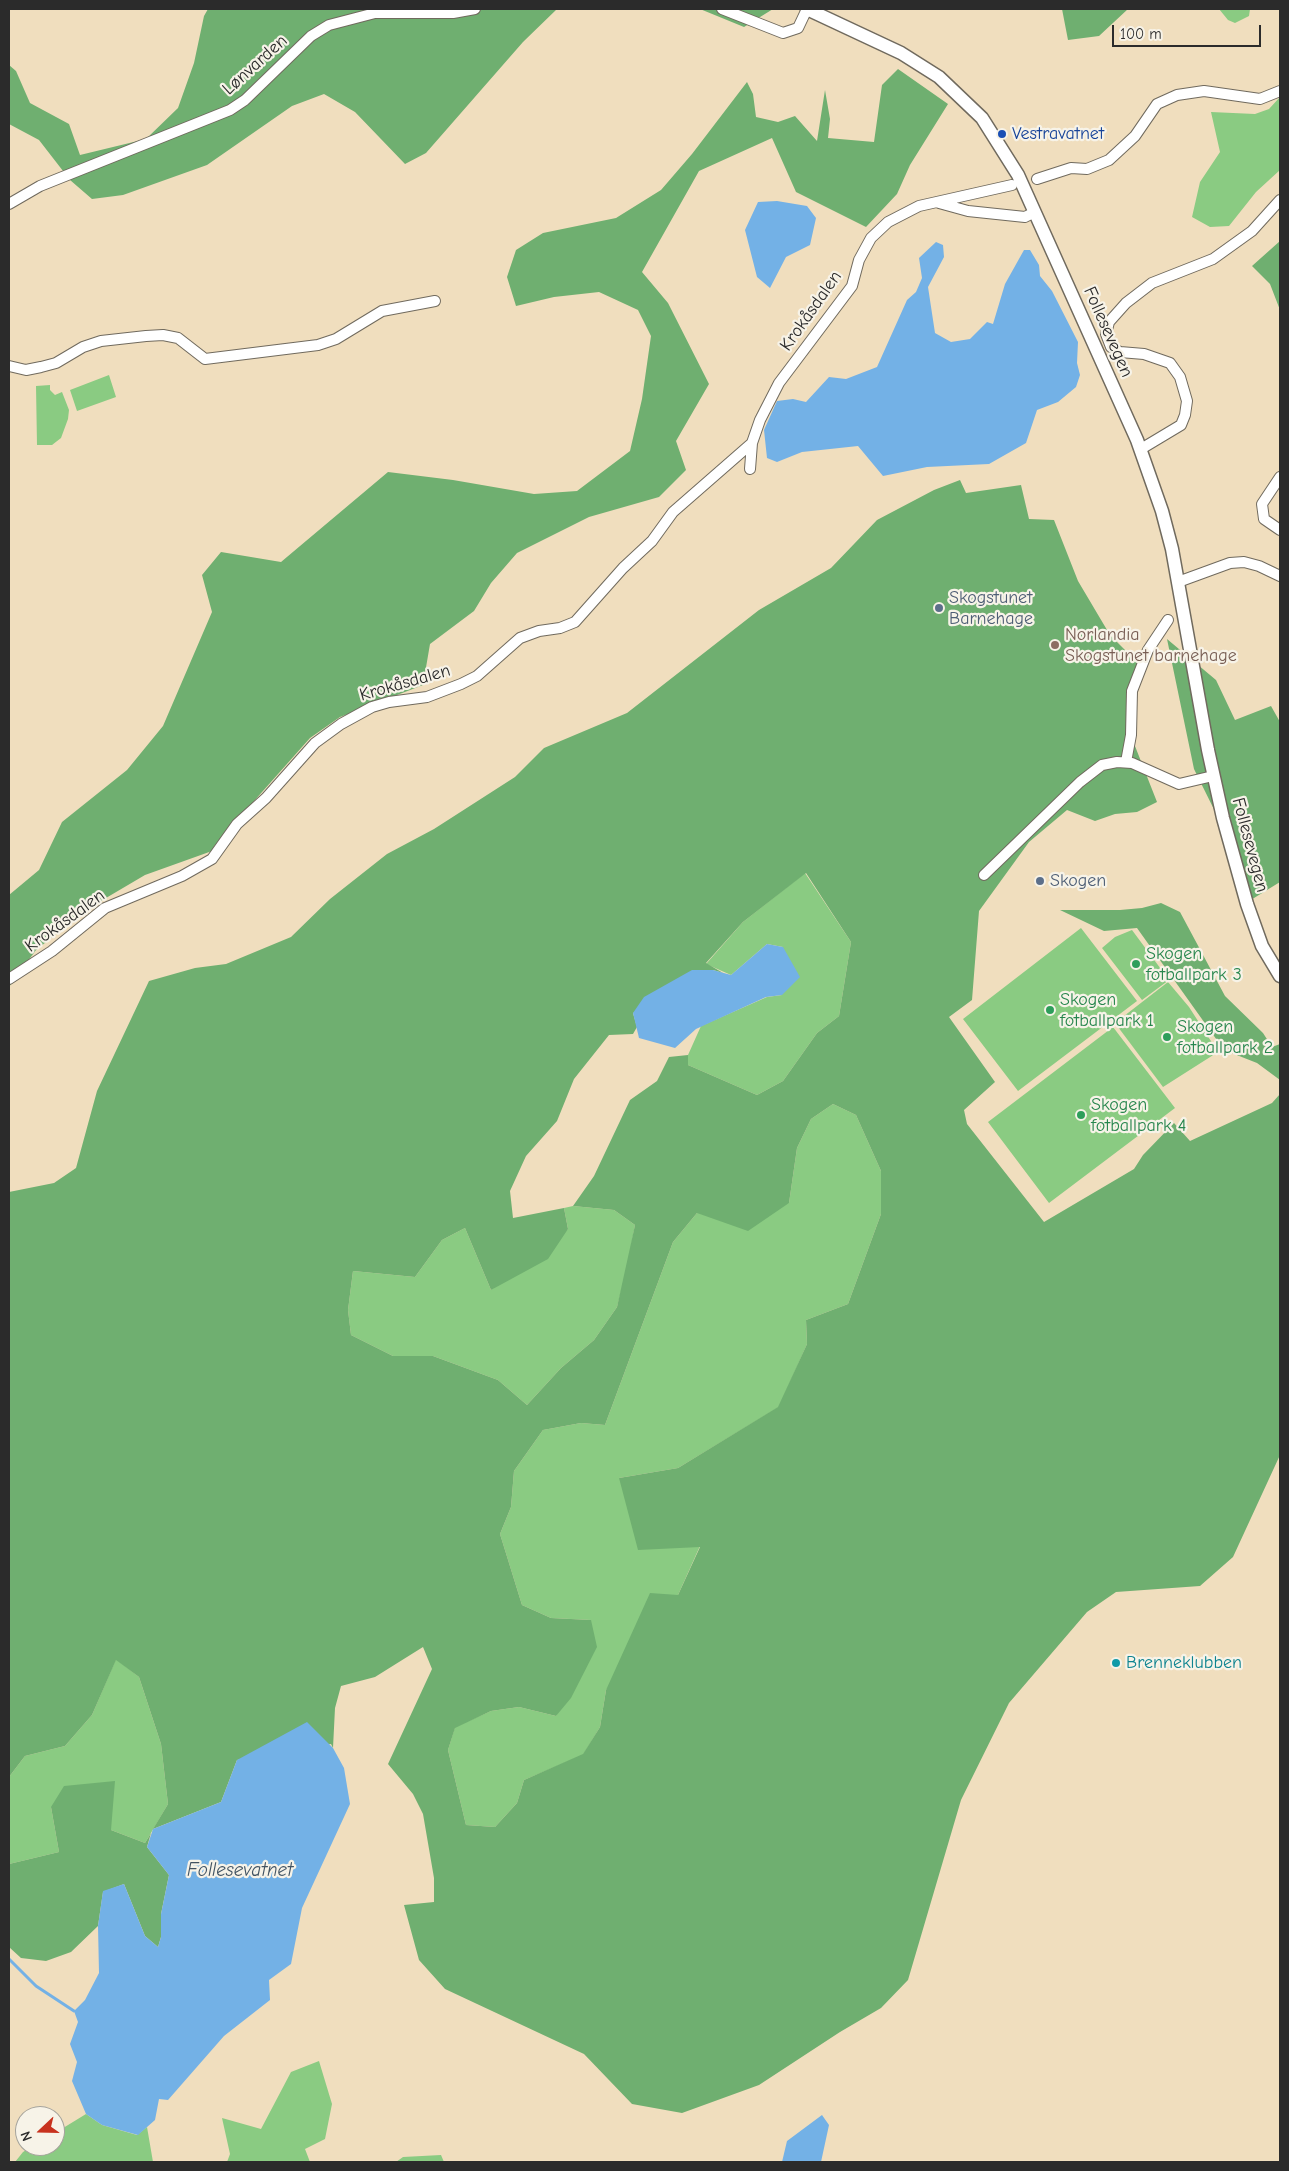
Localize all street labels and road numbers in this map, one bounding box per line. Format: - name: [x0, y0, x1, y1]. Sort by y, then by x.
- street label: Lønvarden: [218, 30, 292, 100]
- street label: Krokåsdalen: [775, 267, 847, 355]
- street label: Follesevegen: [1078, 283, 1138, 381]
- street label: Krokåsdalen: [357, 660, 453, 706]
- street label: Follesevegen: [1227, 795, 1273, 895]
- street label: Krokåsdalen: [21, 885, 109, 957]

